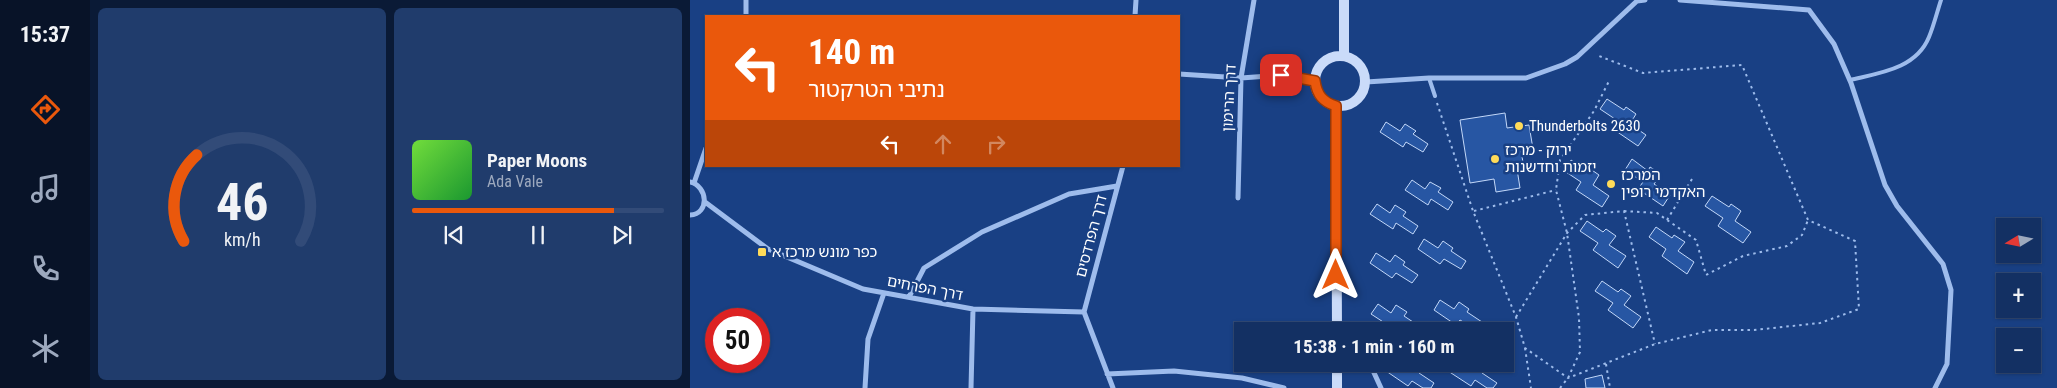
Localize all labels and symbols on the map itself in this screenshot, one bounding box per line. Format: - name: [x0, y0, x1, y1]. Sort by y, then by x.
- pin: [1260, 54, 1302, 96]
- street label: דרך הרימון: [1218, 64, 1240, 132]
- place label: Thunderbolts 2630: [1529, 117, 1640, 135]
- marker: Thunderbolts 2630: [1513, 120, 1525, 132]
- place label: ירוק - מרכז יזמות וחדשנות: [1505, 141, 1597, 176]
- marker: ירוק - מרכז יזמות וחדשנות: [1489, 153, 1501, 165]
- place label: המרכז האקדמי רופין: [1621, 166, 1705, 201]
- marker: המרכז האקדמי רופין: [1605, 178, 1617, 190]
- street label: דרך הפרדסים: [1071, 193, 1111, 279]
- north arrow: [1996, 218, 2041, 262]
- place label: כפר מונש מרכז א: [772, 243, 877, 261]
- marker: כפר מונש מרכז א: [756, 246, 768, 258]
- position arrow: [1309, 248, 1361, 300]
- street label: דרך הפרחים: [885, 272, 965, 304]
- speed limit sign: 50: [705, 308, 770, 373]

